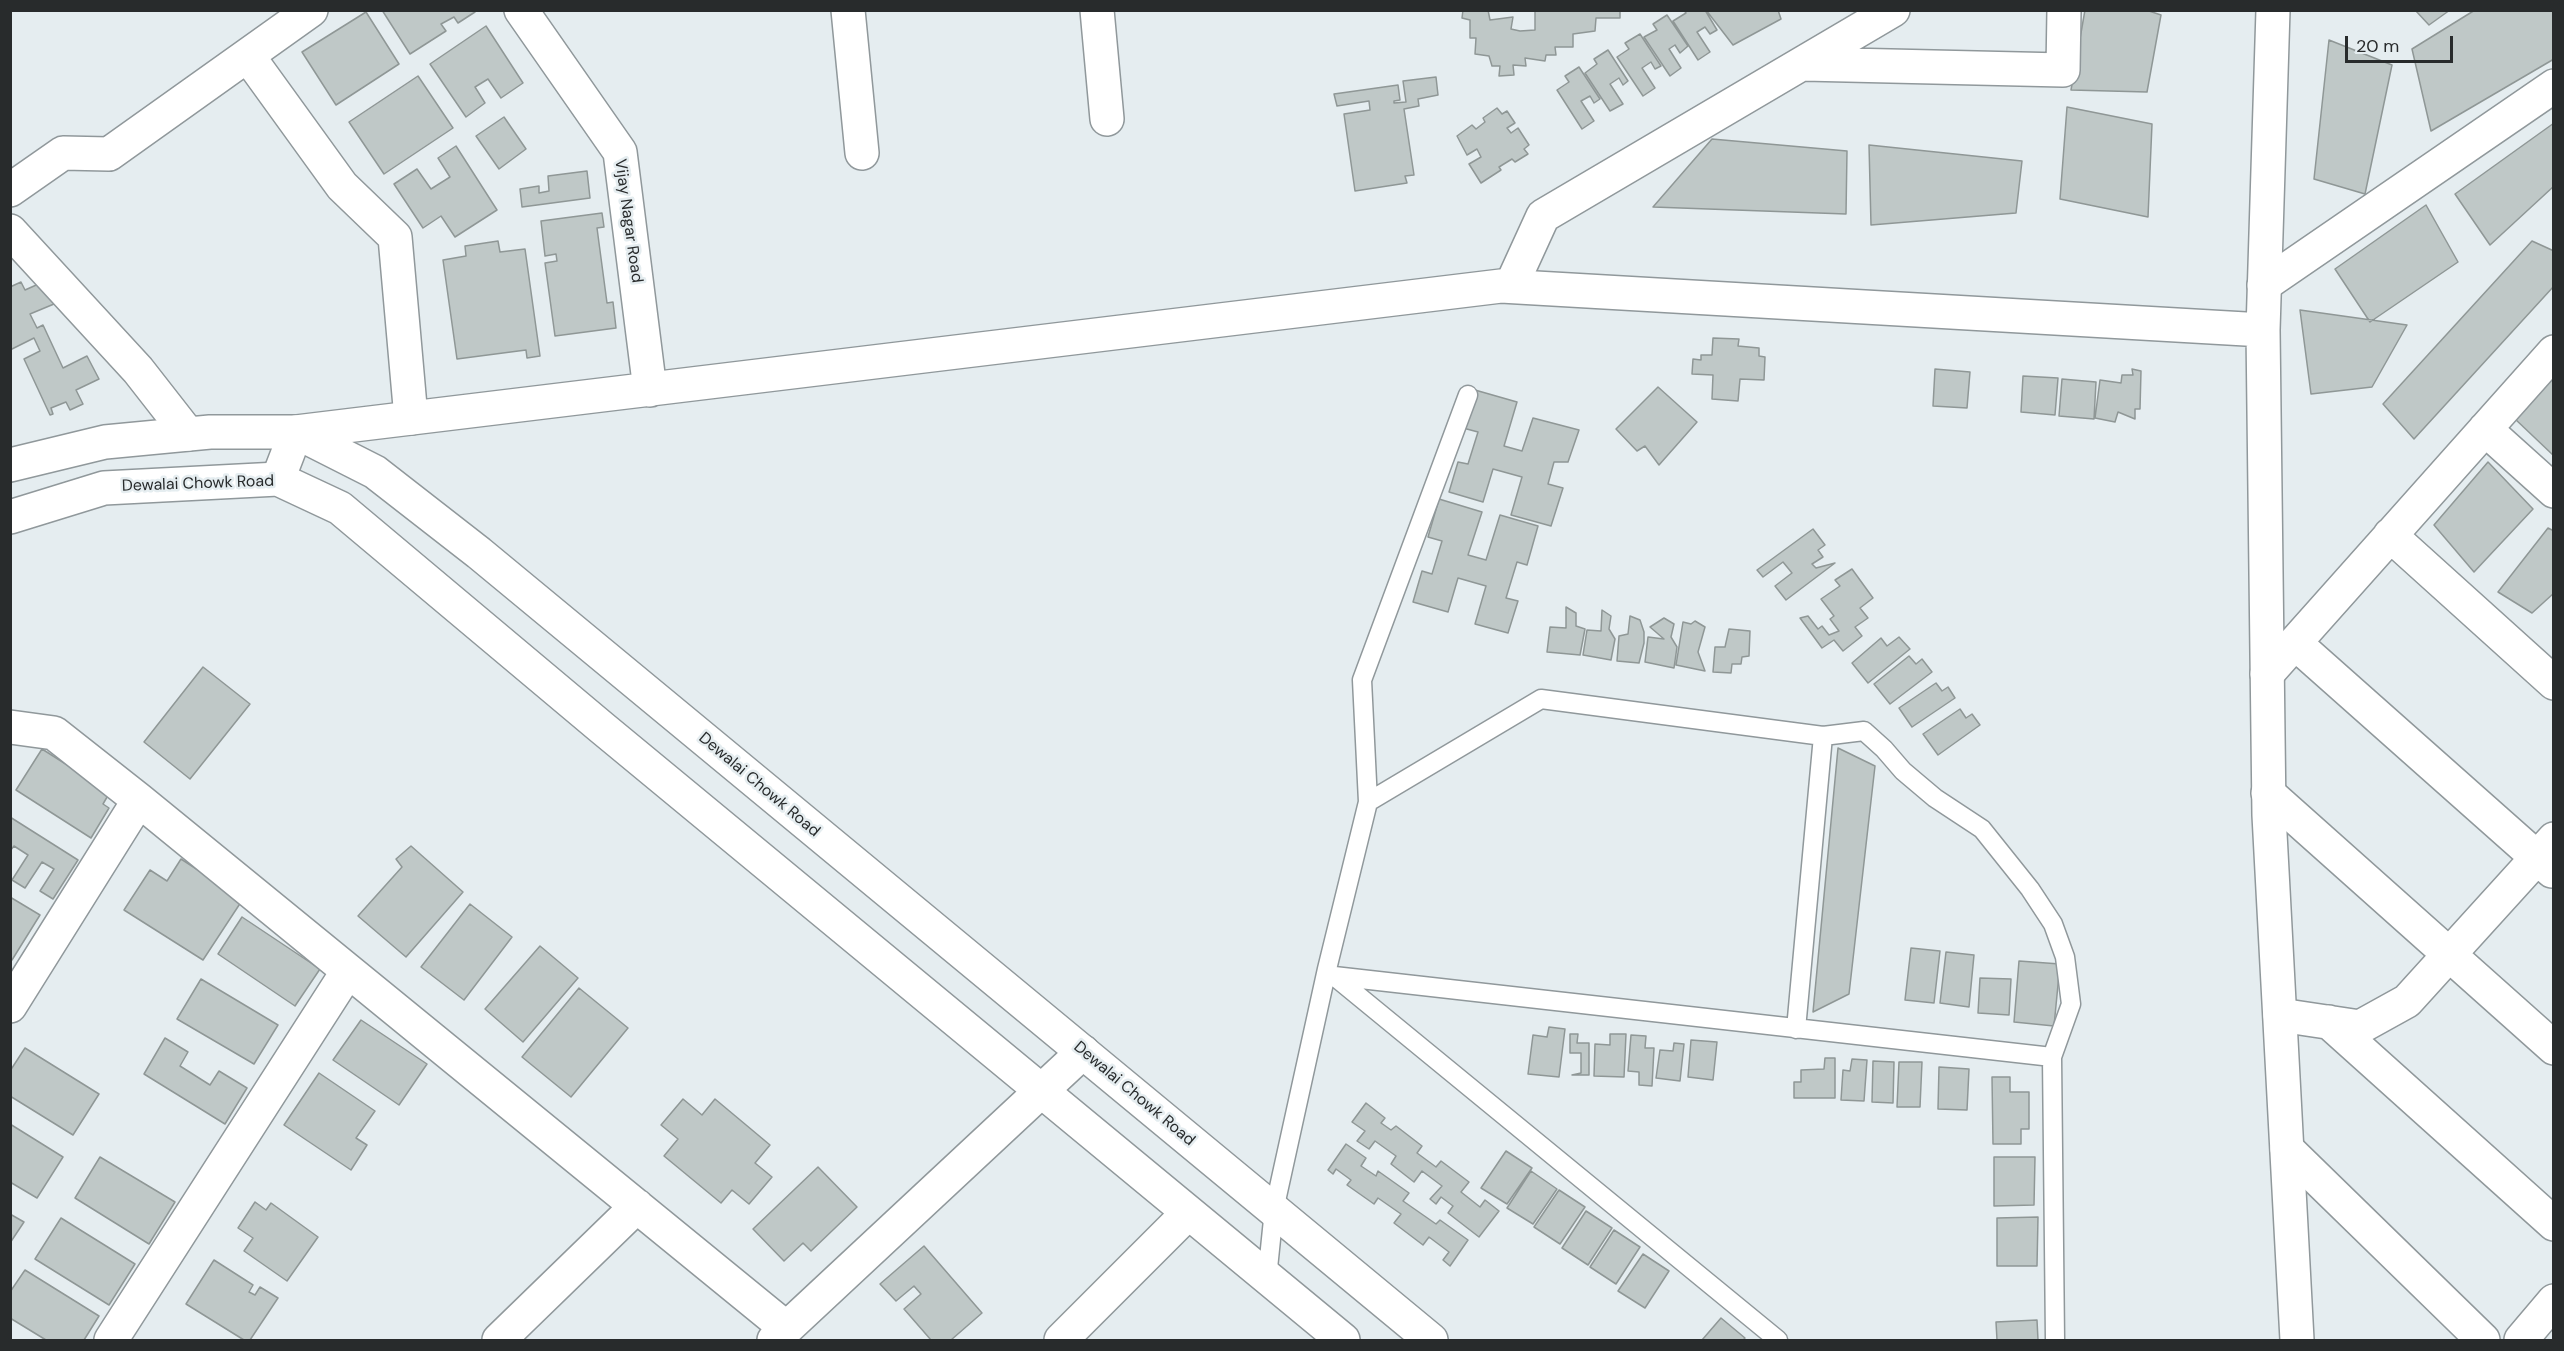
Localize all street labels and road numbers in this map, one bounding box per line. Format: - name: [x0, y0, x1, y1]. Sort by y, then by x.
- street label: Vijay Nagar Road: [610, 158, 646, 284]
- street label: Dewalai Chowk Road: [122, 472, 274, 496]
- street label: Dewalai Chowk Road: [694, 729, 824, 841]
- street label: Dewalai Chowk Road: [1069, 1038, 1199, 1150]

